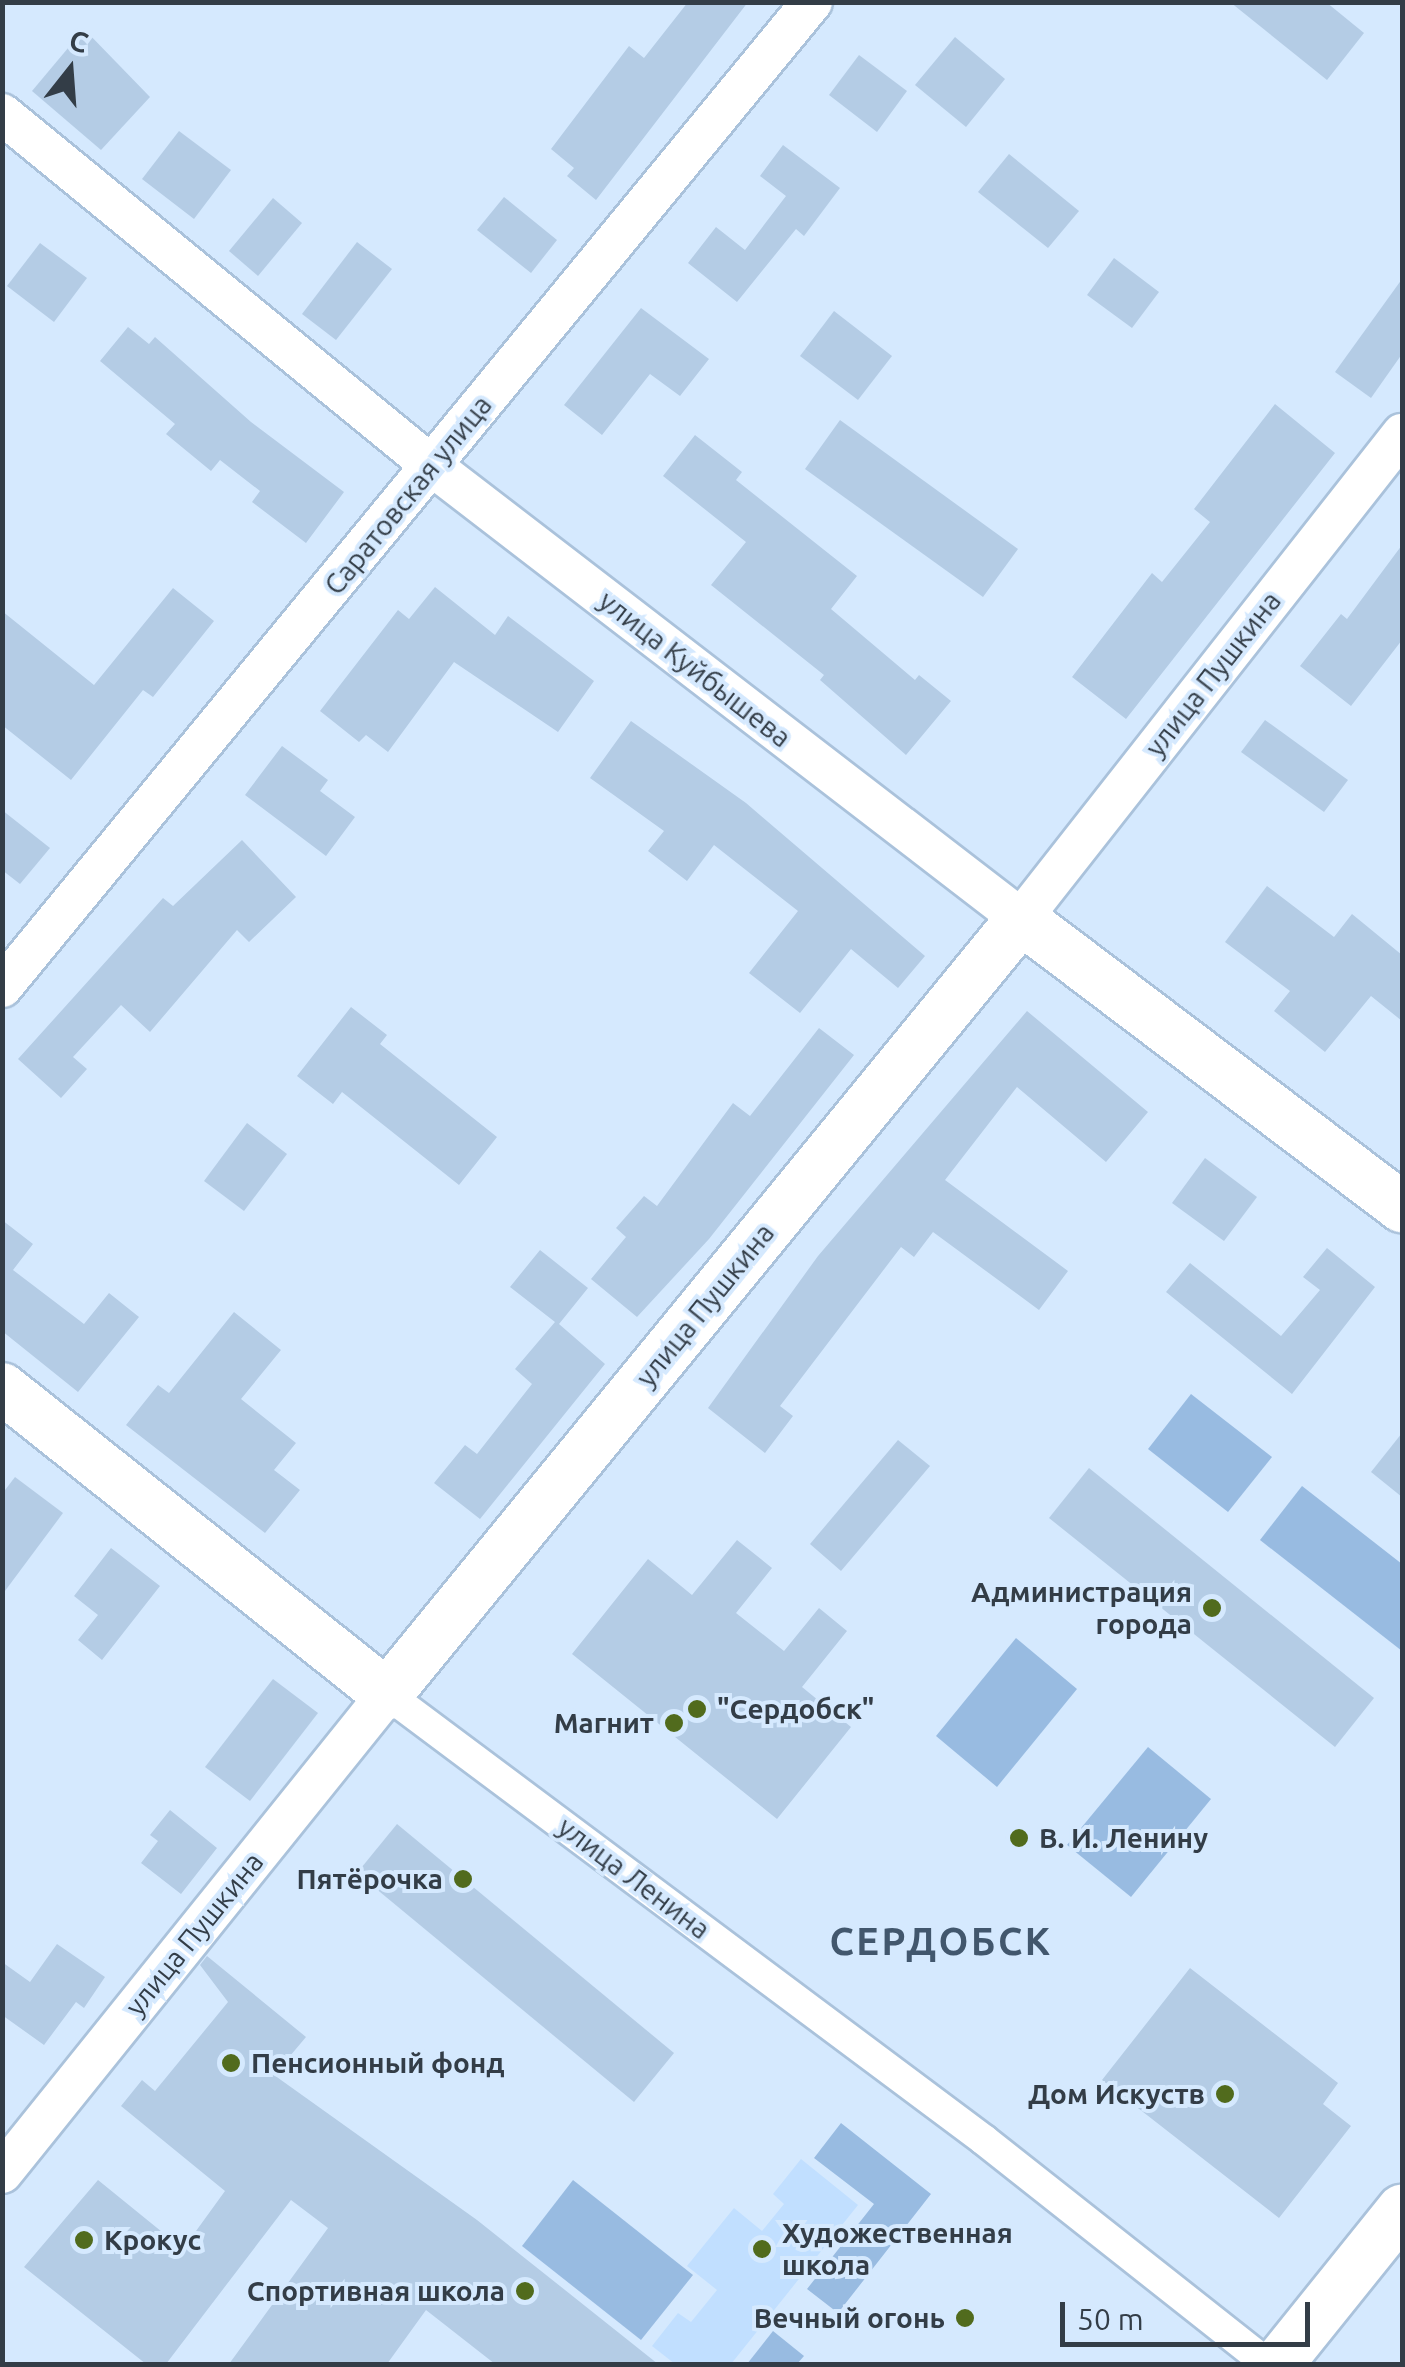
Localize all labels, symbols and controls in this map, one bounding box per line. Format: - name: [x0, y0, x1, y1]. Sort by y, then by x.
- north arrow: [20, 20, 120, 120]
- text: С: [66, 23, 92, 58]
- street label: Саратовская улица: [317, 389, 499, 601]
- street label: улица Куйбышева: [592, 584, 798, 754]
- street label: улица Пушкина: [1138, 585, 1288, 763]
- street label: улица Пушкина: [629, 1217, 781, 1393]
- place label: Администрация города: [971, 1575, 1192, 1641]
- marker: Администрация города: [1201, 1597, 1223, 1619]
- place label: "Сердобск": [717, 1692, 874, 1726]
- marker: "Сердобск": [686, 1698, 708, 1720]
- place label: Магнит: [554, 1706, 654, 1740]
- marker: Магнит: [663, 1712, 685, 1734]
- street label: улица Ленина: [551, 1810, 717, 1946]
- place label: В. И. Ленину: [1039, 1821, 1208, 1855]
- marker: В. И. Ленину: [1008, 1827, 1030, 1849]
- street label: улица Пушкина: [118, 1846, 270, 2022]
- place label: Пятёрочка: [296, 1862, 443, 1896]
- marker: Пятёрочка: [452, 1868, 474, 1890]
- district label: СЕРДОБСК: [830, 1919, 1052, 1965]
- place label: Пенсионный фонд: [251, 2046, 505, 2080]
- marker: Пенсионный фонд: [220, 2052, 242, 2074]
- place label: Дом Искуств: [1028, 2077, 1205, 2111]
- marker: Дом Искуств: [1214, 2083, 1236, 2105]
- place label: Художественная школа: [782, 2216, 1013, 2282]
- place label: Крокус: [104, 2223, 201, 2257]
- marker: Крокус: [73, 2229, 95, 2251]
- marker: Художественная школа: [751, 2238, 773, 2260]
- place label: Спортивная школа: [247, 2274, 505, 2308]
- marker: Спортивная школа: [514, 2280, 536, 2302]
- scale bar: [1065, 2282, 1315, 2344]
- place label: Вечный огонь: [754, 2301, 945, 2335]
- text: 50 m: [1077, 2302, 1144, 2336]
- marker: Вечный огонь: [954, 2307, 976, 2329]

